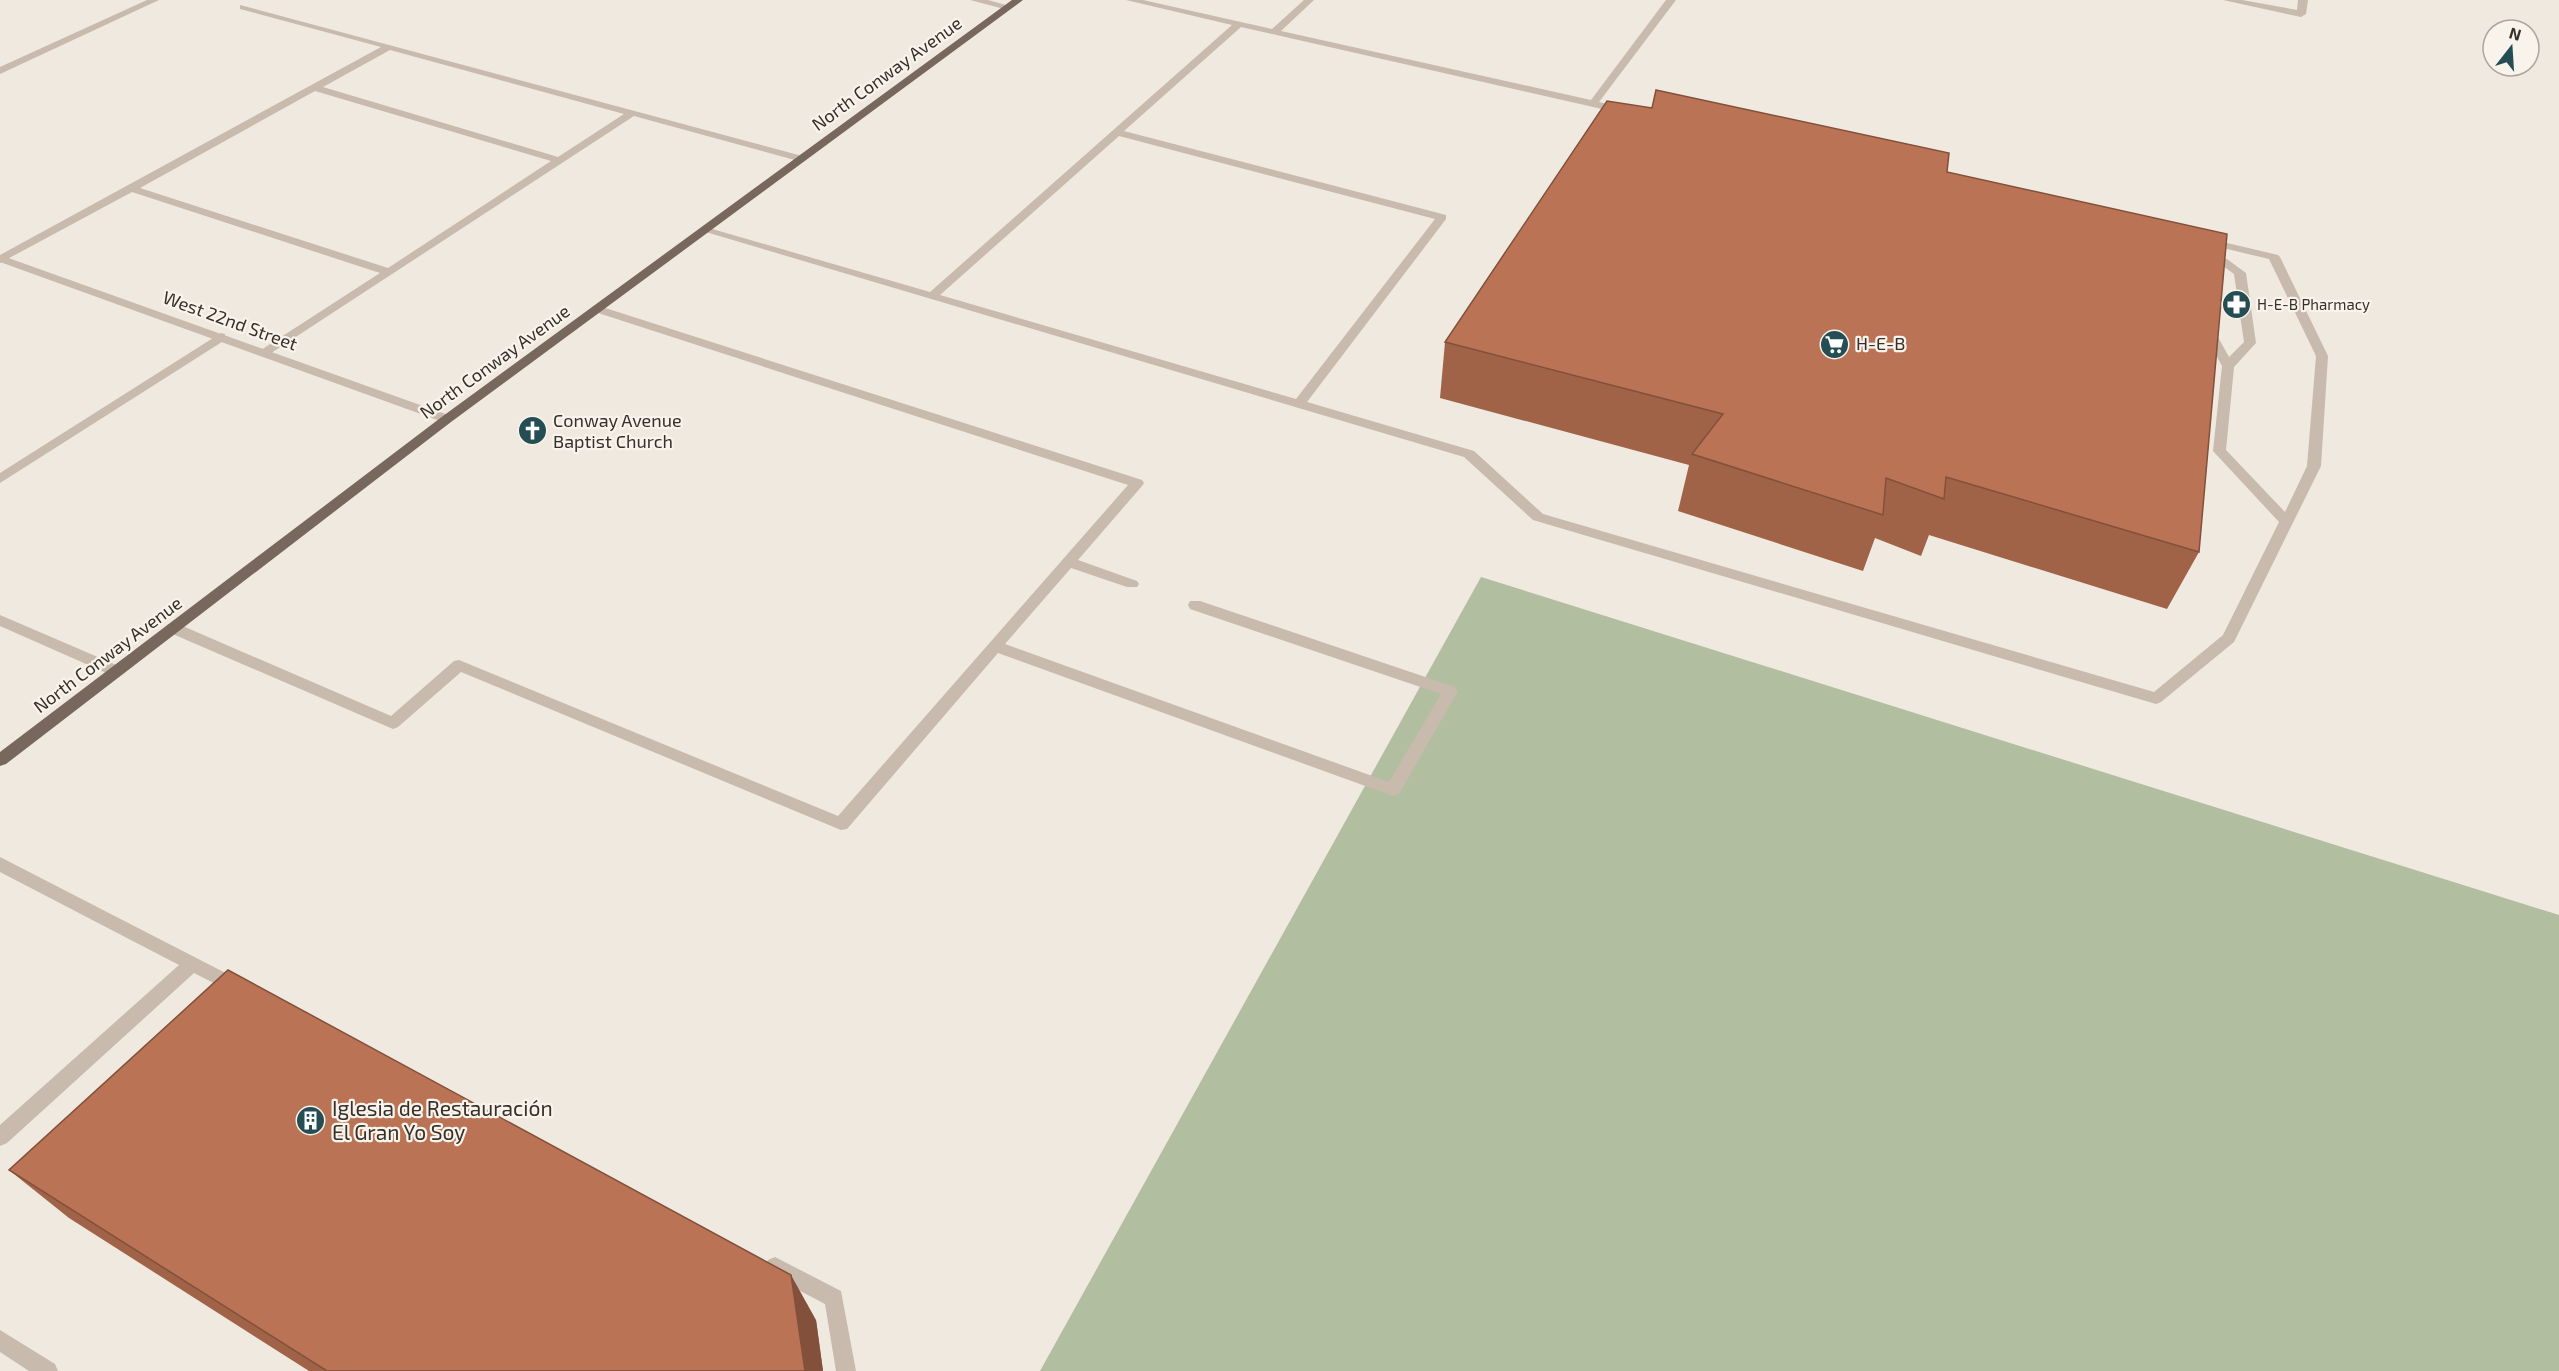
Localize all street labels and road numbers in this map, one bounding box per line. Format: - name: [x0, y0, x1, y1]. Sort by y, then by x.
- street label: North Conway Avenue: [807, 11, 966, 135]
- street label: West 22nd Street: [160, 286, 301, 355]
- street label: North Conway Avenue: [415, 299, 574, 423]
- street label: North Conway Avenue: [29, 591, 186, 717]

